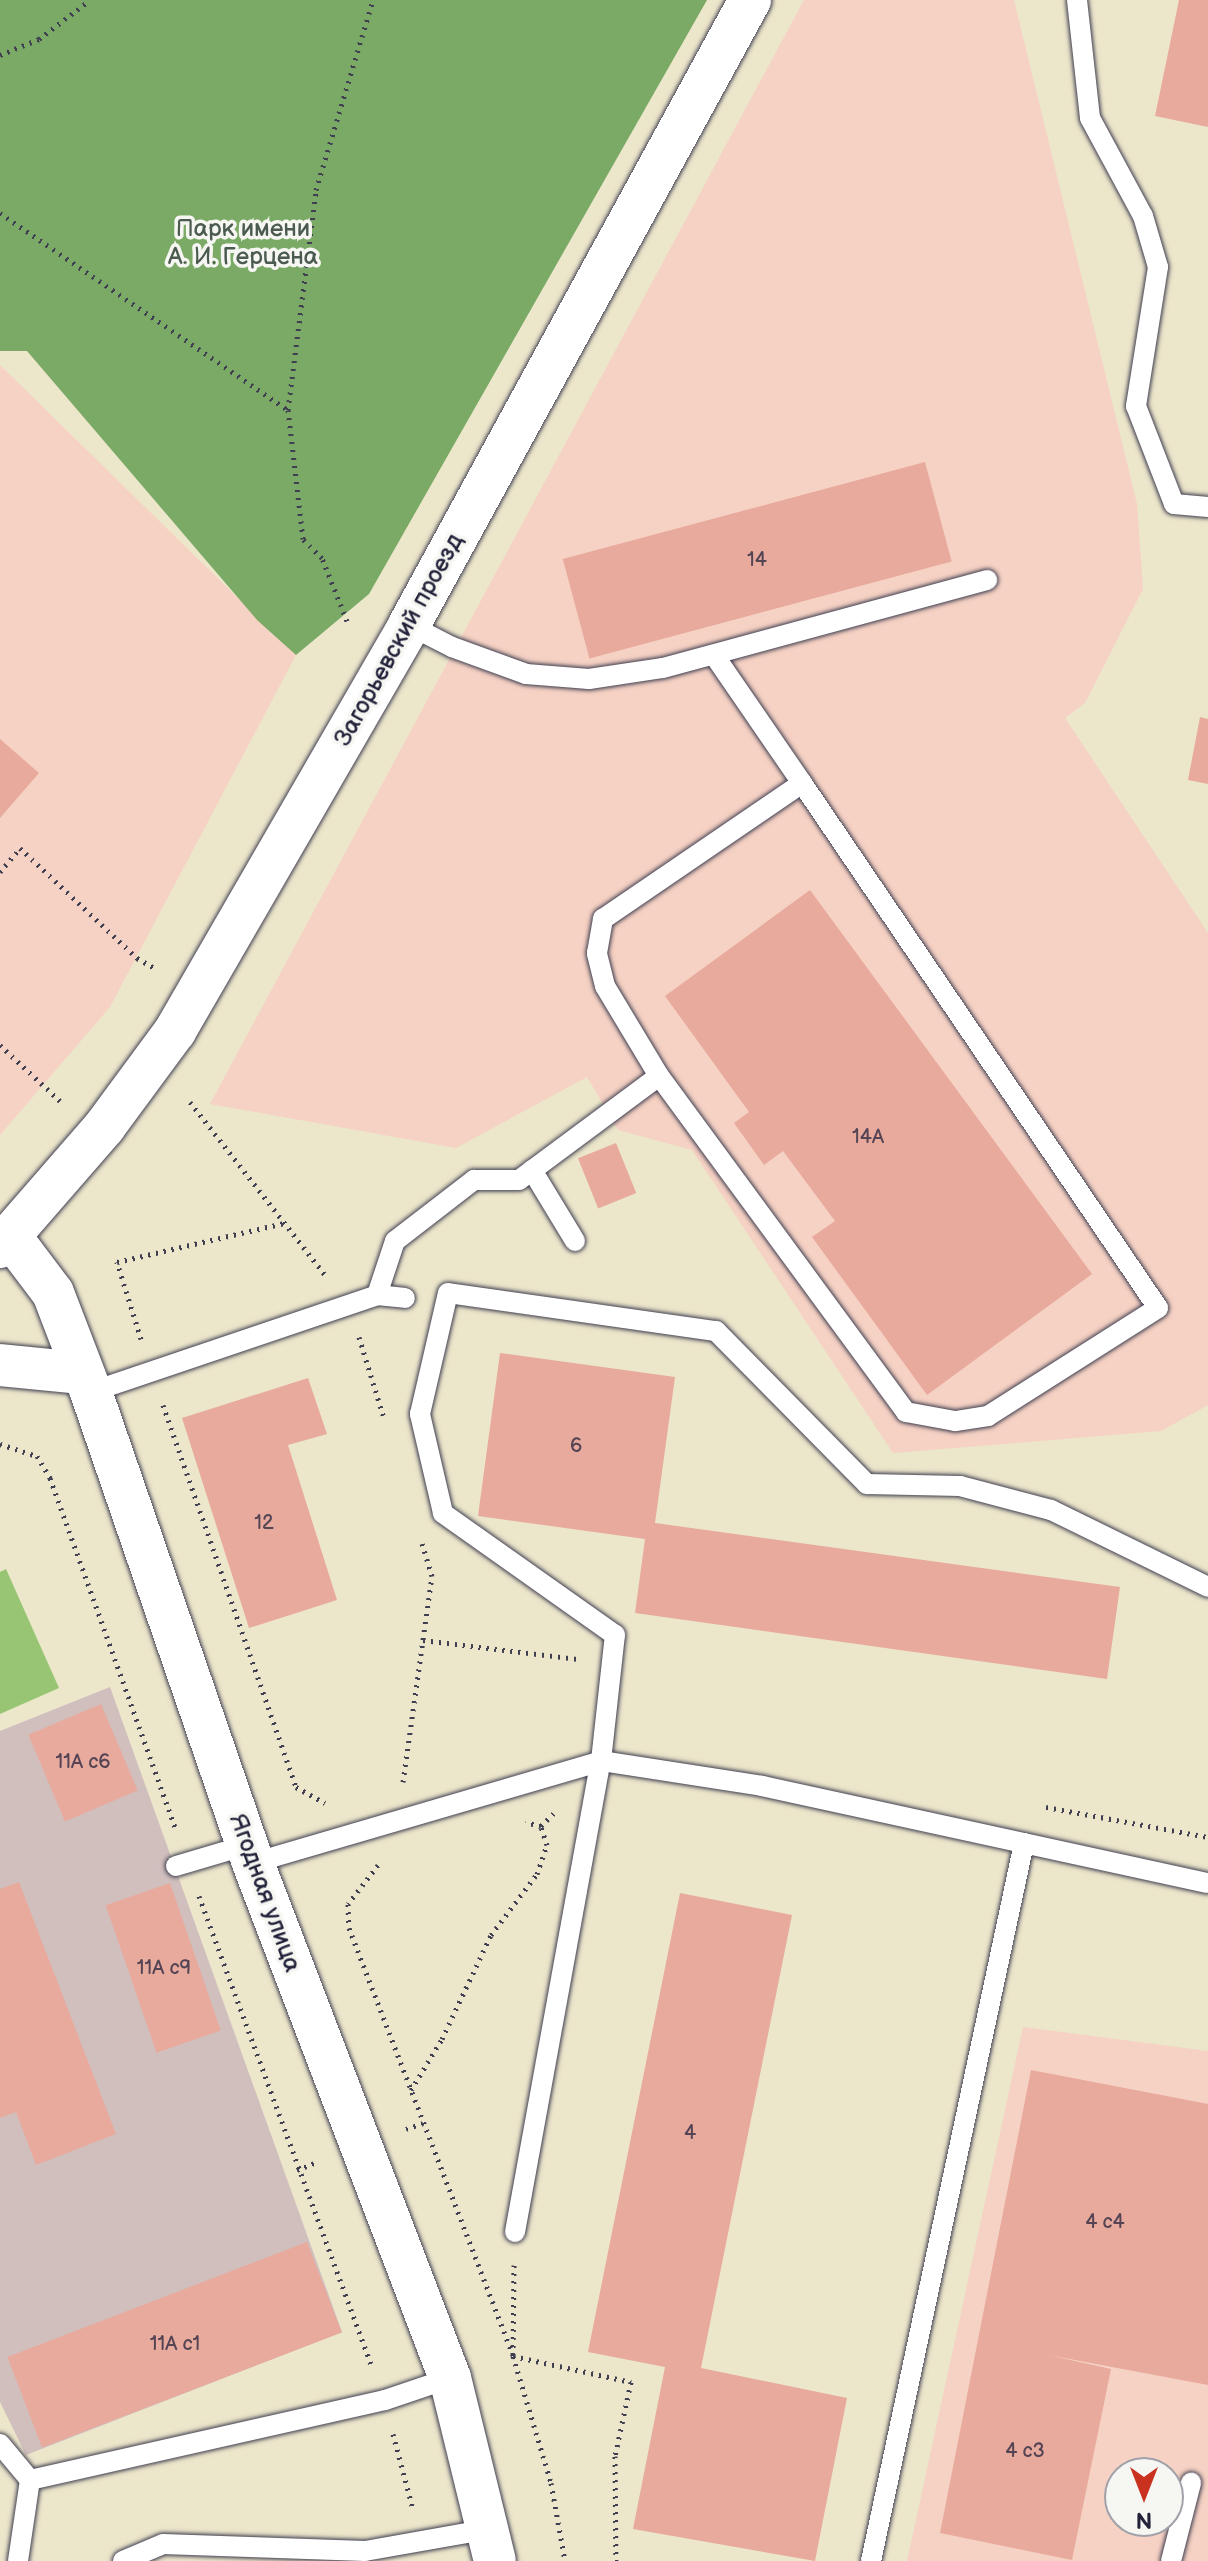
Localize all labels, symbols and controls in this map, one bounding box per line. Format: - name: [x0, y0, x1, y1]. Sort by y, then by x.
- park label: Парк имени А. И. Герцена: [168, 215, 318, 271]
- street label: Загорьевский проезд: [329, 529, 469, 751]
- house number: 14: [747, 548, 767, 572]
- house number: 14А: [852, 1125, 884, 1149]
- house number: 6: [570, 1434, 582, 1458]
- house number: 12: [254, 1511, 274, 1535]
- house number: 11А с6: [55, 1750, 111, 1774]
- street label: Ягодная улица: [223, 1810, 307, 1976]
- house number: 11А с9: [137, 1956, 191, 1980]
- house number: 4: [684, 2121, 696, 2145]
- house number: 4 с4: [1085, 2210, 1125, 2234]
- house number: 11А с1: [150, 2332, 200, 2356]
- house number: 4 с3: [1005, 2439, 1045, 2463]
- north arrow: [1104, 2457, 1184, 2537]
- text: N: [1136, 2506, 1152, 2533]

